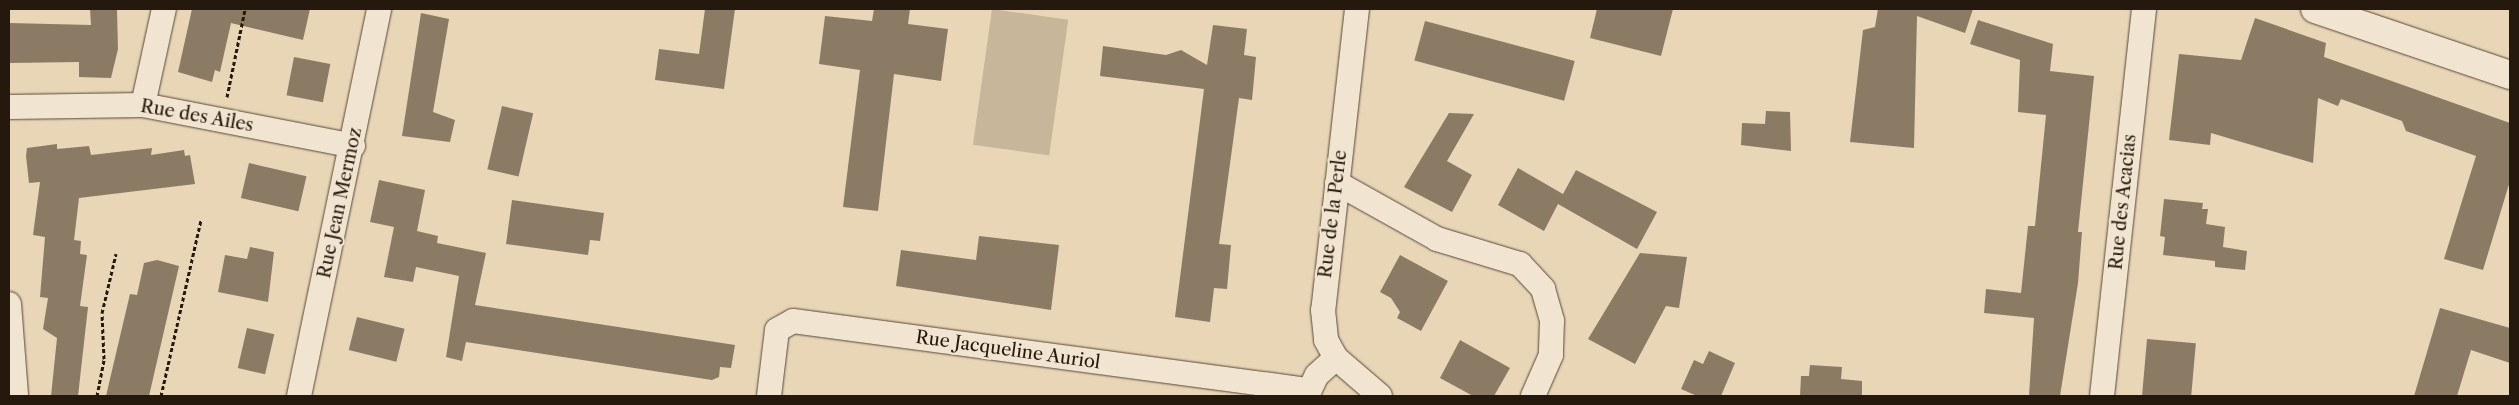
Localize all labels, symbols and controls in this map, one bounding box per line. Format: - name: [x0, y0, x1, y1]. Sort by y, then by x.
- street label: Rue des Ailes: [139, 95, 255, 137]
- street label: Rue Jean Mermoz: [313, 126, 367, 280]
- street label: Rue des Acacias: [2105, 133, 2141, 271]
- street label: Rue de la Perle: [1314, 149, 1352, 279]
- street label: Rue Jacqueline Auriol: [914, 326, 1102, 374]

